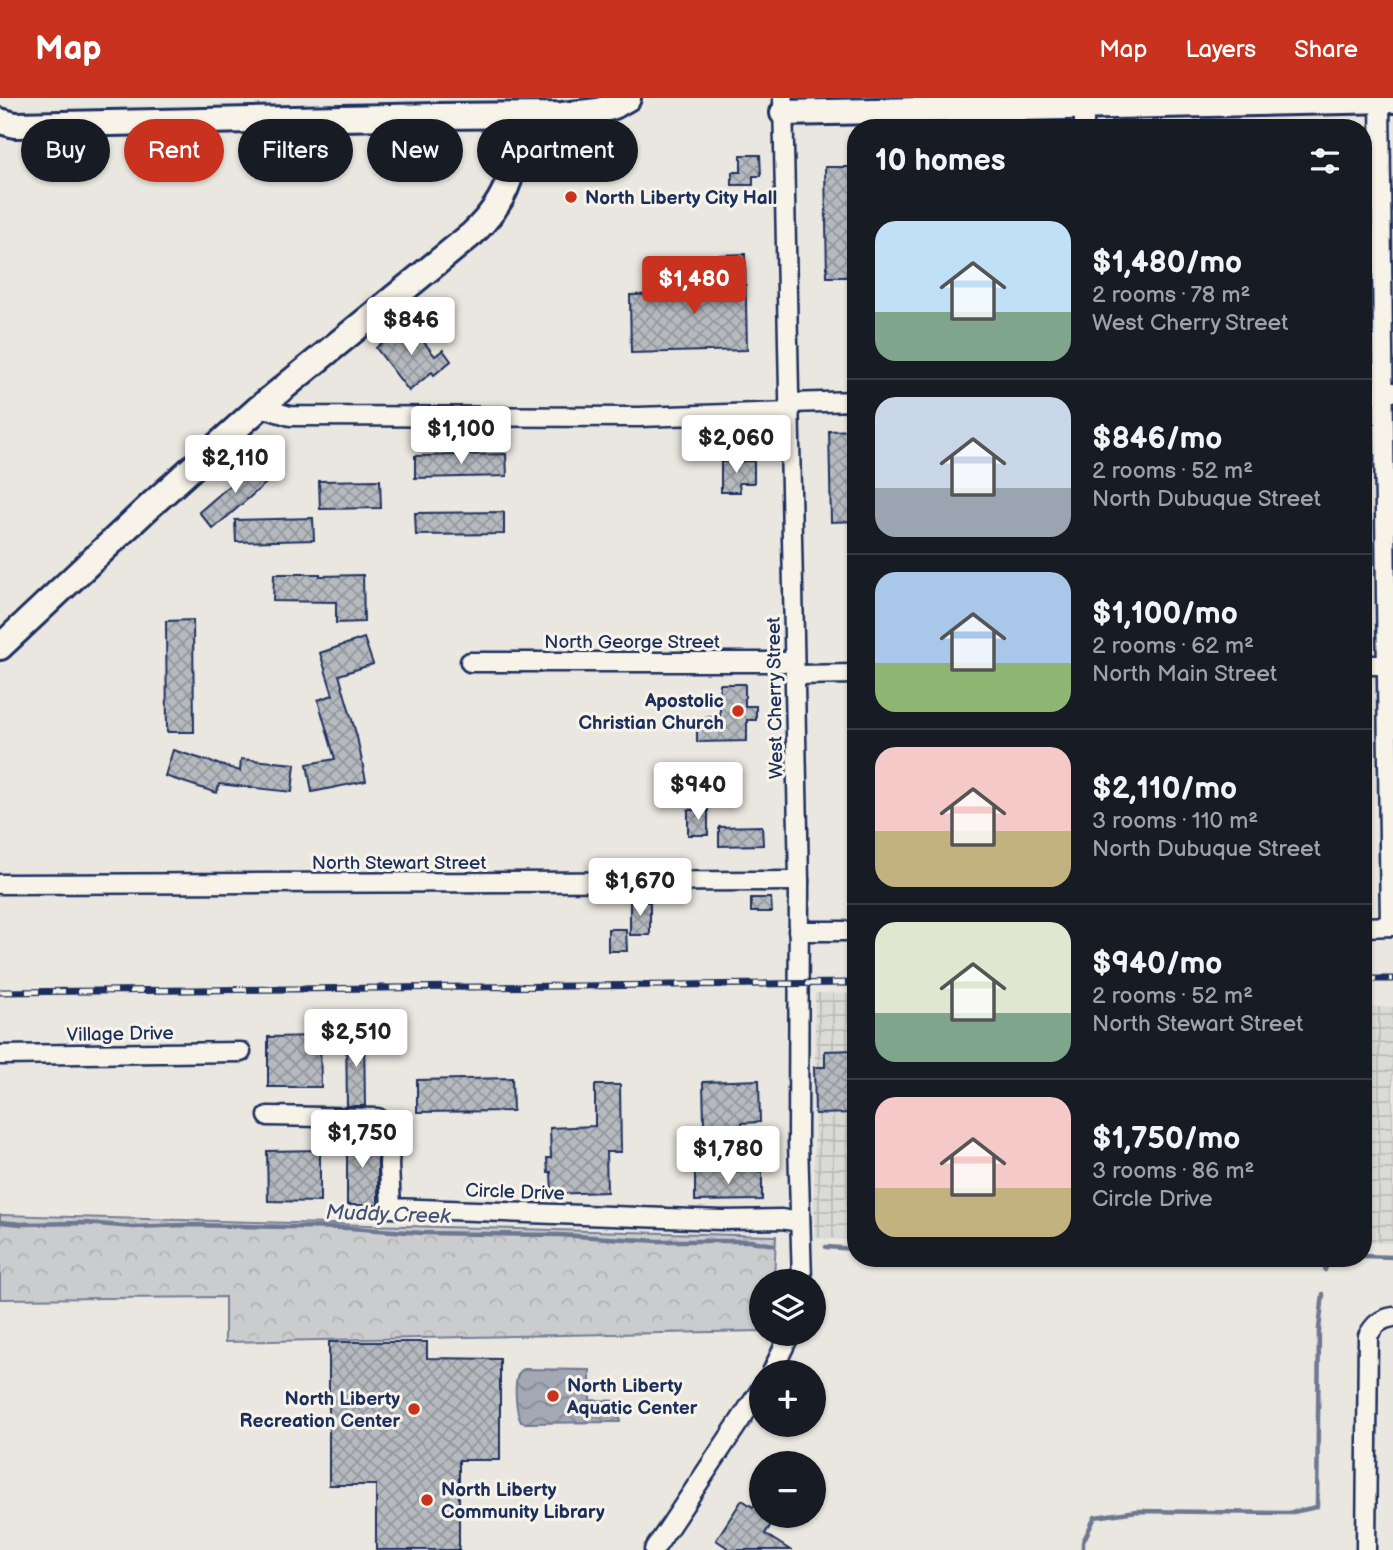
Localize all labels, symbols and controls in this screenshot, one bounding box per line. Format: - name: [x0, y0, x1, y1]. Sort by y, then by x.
- text: Map: [35, 29, 101, 69]
- text: Map: [1099, 35, 1147, 64]
- text: Layers: [1185, 35, 1256, 64]
- text: Share: [1294, 35, 1358, 64]
- chip: Buy: [21, 119, 110, 182]
- chip: Rent: [124, 119, 224, 182]
- chip: Filters: [238, 119, 353, 182]
- chip: New: [367, 119, 463, 182]
- chip: Apartment: [477, 119, 638, 182]
- icon: filters: [1306, 142, 1344, 180]
- text: 10 homes: [875, 143, 1006, 179]
- place label: North Liberty City Hall: [585, 187, 777, 210]
- marker: North Liberty City Hall: [563, 189, 579, 205]
- text: $1,480/mo: [1092, 245, 1242, 281]
- icon: home: [931, 249, 1015, 333]
- pin: $1,480: [637, 256, 751, 316]
- text: $1,480: [658, 265, 730, 293]
- text: 2 rooms · 78 m²: [1092, 281, 1250, 309]
- pin: $846: [370, 298, 452, 357]
- text: $846: [383, 306, 439, 334]
- text: West Cherry Street: [1092, 309, 1288, 337]
- pin: $1,100: [404, 406, 518, 466]
- text: $1,100: [427, 415, 495, 443]
- pin: $2,060: [679, 416, 793, 475]
- text: $846/mo: [1092, 421, 1222, 457]
- text: $2,060: [698, 424, 774, 452]
- icon: home: [931, 425, 1015, 509]
- pin: $2,110: [178, 436, 292, 495]
- text: $2,110: [201, 444, 269, 472]
- text: 2 rooms · 52 m²: [1092, 457, 1253, 485]
- text: North Dubuque Street: [1092, 485, 1321, 513]
- text: $1,100/mo: [1092, 596, 1238, 632]
- icon: home: [931, 600, 1015, 684]
- street label: West Cherry Street: [763, 617, 788, 779]
- street label: North George Street: [544, 631, 720, 654]
- text: 2 rooms · 62 m²: [1092, 632, 1254, 660]
- text: North Main Street: [1092, 660, 1277, 688]
- place label: Apostolic Christian Church: [579, 690, 724, 735]
- marker: Apostolic Christian Church: [730, 703, 746, 719]
- pin: $940: [657, 762, 739, 822]
- text: $940: [670, 771, 726, 799]
- text: $2,110/mo: [1092, 771, 1237, 807]
- icon: home: [931, 775, 1015, 859]
- text: 3 rooms · 110 m²: [1092, 807, 1258, 835]
- text: North Dubuque Street: [1092, 835, 1321, 863]
- street label: North Stewart Street: [312, 852, 486, 875]
- pin: $1,670: [583, 858, 697, 918]
- text: $1,670: [605, 867, 675, 895]
- text: $940/mo: [1092, 946, 1222, 982]
- icon: home: [931, 950, 1015, 1034]
- text: 2 rooms · 52 m²: [1092, 982, 1253, 1010]
- pin: $2,510: [299, 1010, 413, 1069]
- text: North Stewart Street: [1092, 1010, 1303, 1038]
- text: $2,510: [320, 1018, 392, 1046]
- street label: Village Drive: [66, 1022, 174, 1047]
- pin: $1,750: [305, 1110, 419, 1170]
- text: $1,750: [327, 1119, 397, 1147]
- text: $1,750/mo: [1092, 1121, 1240, 1157]
- icon: home: [931, 1125, 1015, 1209]
- pin: $1,780: [671, 1126, 785, 1186]
- text: $1,780: [693, 1135, 763, 1163]
- text: 3 rooms · 86 m²: [1092, 1157, 1254, 1185]
- street label: Circle Drive: [465, 1179, 565, 1206]
- text: Circle Drive: [1092, 1185, 1213, 1213]
- water label: Muddy Creek: [325, 1200, 451, 1229]
- map controls: [749, 1269, 826, 1528]
- button: layers: [749, 1269, 826, 1346]
- button: +: [749, 1360, 826, 1437]
- place label: North Liberty Aquatic Center: [566, 1375, 698, 1420]
- place label: North Liberty Recreation Center: [240, 1388, 400, 1433]
- marker: North Liberty Aquatic Center: [545, 1388, 561, 1404]
- marker: North Liberty Recreation Center: [406, 1401, 422, 1417]
- button: −: [749, 1451, 826, 1528]
- place label: North Liberty Community Library: [441, 1479, 605, 1524]
- marker: North Liberty Community Library: [419, 1492, 435, 1508]

